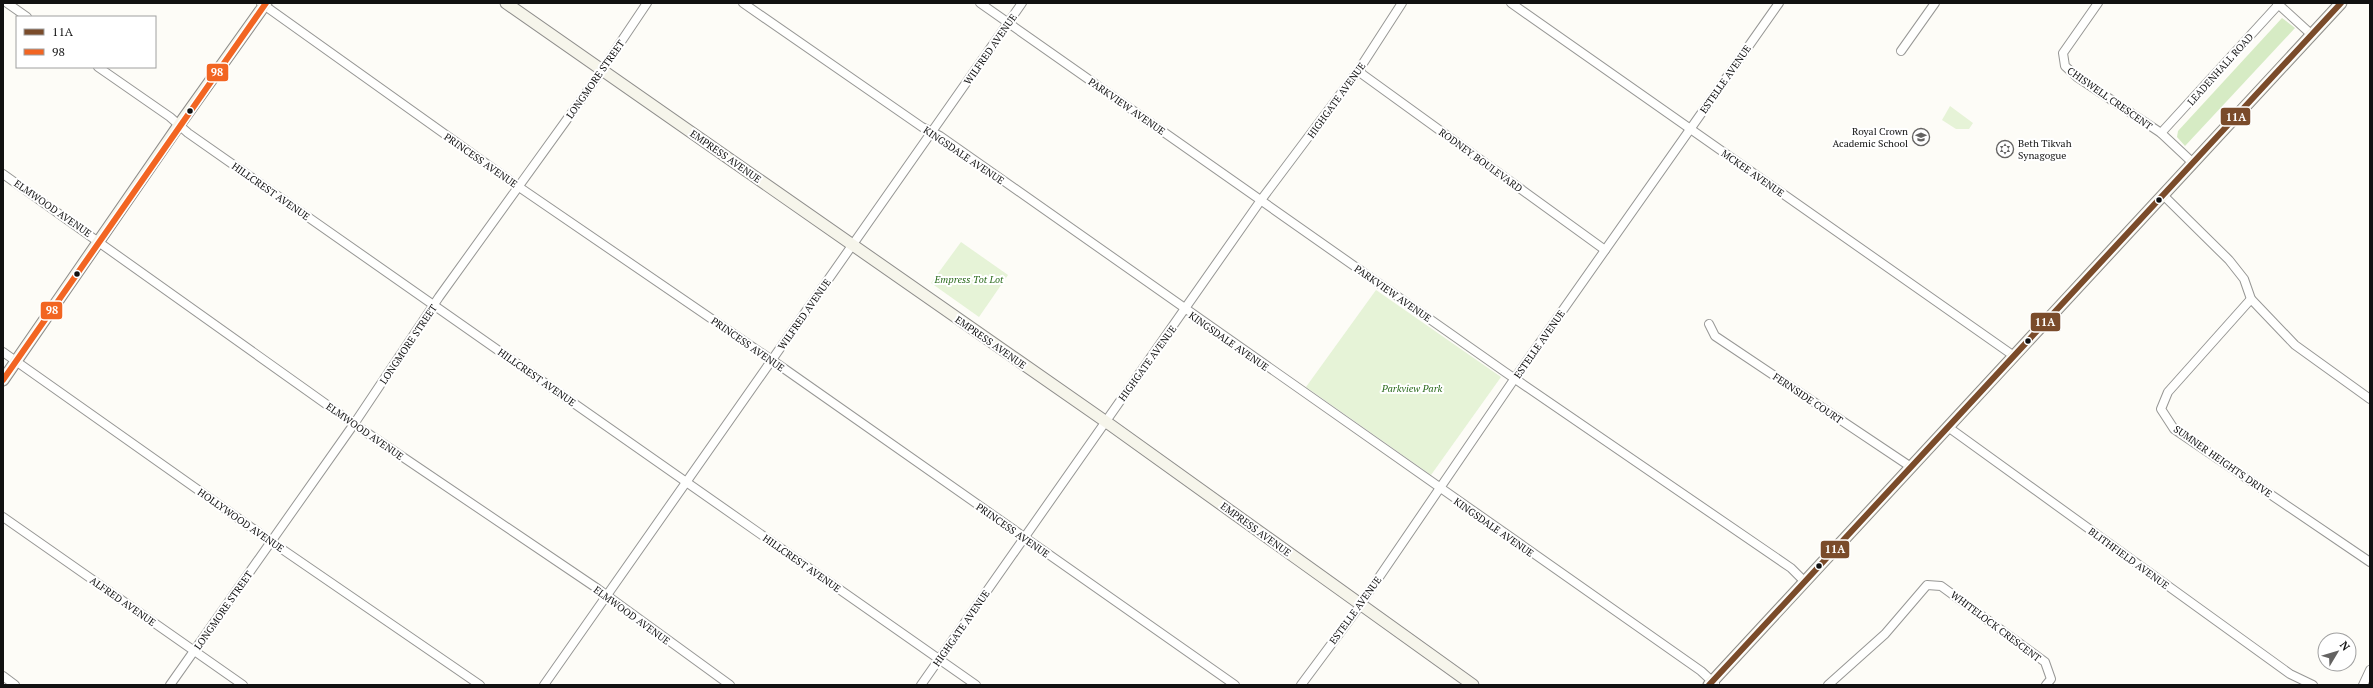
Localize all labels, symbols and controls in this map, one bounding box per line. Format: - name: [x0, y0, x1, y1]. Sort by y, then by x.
- street label: WILFRED AVENUE: [961, 11, 1020, 87]
- legend: [16, 16, 156, 68]
- text: 11A: [52, 24, 74, 39]
- street label: LEADENHALL ROAD: [2185, 31, 2256, 108]
- street label: LONGMORE STREET: [563, 37, 627, 121]
- street label: ESTELLE AVENUE: [1697, 42, 1754, 116]
- text: 98: [52, 44, 65, 59]
- street label: HIGHGATE AVENUE: [1305, 60, 1368, 141]
- line badge: 98: [206, 63, 229, 82]
- street label: CHISWELL CRESCENT: [2065, 64, 2155, 133]
- text: 98: [211, 65, 223, 79]
- street label: PARKVIEW AVENUE: [1086, 75, 1168, 138]
- unlabelled marker: [185, 106, 195, 116]
- line badge: 11A: [2220, 107, 2251, 126]
- text: 11A: [2226, 110, 2247, 124]
- street label: KINGSDALE AVENUE: [921, 124, 1007, 187]
- place label: Royal Crown Academic School: [1833, 125, 1908, 150]
- street label: RODNEY BOULEVARD: [1436, 126, 1525, 195]
- street label: EMPRESS AVENUE: [688, 127, 764, 186]
- school or university icon: Royal Crown Academic School: [1911, 127, 1931, 147]
- street label: PRINCESS AVENUE: [441, 130, 520, 191]
- place label: Beth Tikvah Synagogue: [2018, 137, 2072, 162]
- synagogue icon: Beth Tikvah Synagogue: [1995, 139, 2015, 159]
- street label: MCKEE AVENUE: [1719, 147, 1787, 200]
- street label: HILLCREST AVENUE: [229, 160, 312, 223]
- street label: ELMWOOD AVENUE: [12, 177, 94, 240]
- unlabelled marker: [2154, 195, 2164, 205]
- street label: PARKVIEW AVENUE: [1352, 262, 1434, 325]
- unlabelled marker: [72, 269, 82, 279]
- park label: Empress Tot Lot: [934, 273, 1004, 286]
- street label: WILFRED AVENUE: [775, 276, 834, 352]
- line badge: 98: [40, 301, 63, 320]
- street label: LONGMORE STREET: [377, 302, 440, 387]
- text: 98: [46, 303, 58, 317]
- street label: ESTELLE AVENUE: [1511, 307, 1568, 381]
- street label: KINGSDALE AVENUE: [1186, 309, 1271, 374]
- line badge: 11A: [2030, 312, 2061, 332]
- street label: EMPRESS AVENUE: [953, 313, 1029, 372]
- street label: PRINCESS AVENUE: [708, 314, 787, 375]
- text: 11A: [2035, 315, 2056, 329]
- street label: HIGHGATE AVENUE: [1116, 323, 1179, 404]
- unlabelled marker: [2023, 336, 2033, 346]
- street label: HILLCREST AVENUE: [495, 346, 578, 409]
- street label: FERNSIDE COURT: [1770, 370, 1845, 427]
- park label: Parkview Park: [1381, 382, 1442, 395]
- street label: ELMWOOD AVENUE: [324, 400, 406, 463]
- street label: SUMNER HEIGHTS DRIVE: [2171, 423, 2275, 500]
- street label: HOLLYWOOD AVENUE: [195, 486, 287, 555]
- street label: KINGSDALE AVENUE: [1451, 495, 1536, 560]
- street label: EMPRESS AVENUE: [1218, 499, 1294, 559]
- street label: PRINCESS AVENUE: [973, 500, 1052, 561]
- street label: BLITHFIELD AVENUE: [2086, 525, 2172, 592]
- street label: HILLCREST AVENUE: [760, 532, 843, 595]
- line badge: 11A: [1820, 540, 1850, 559]
- text: 11A: [1825, 542, 1846, 556]
- unlabelled marker: [1814, 561, 1824, 571]
- street label: LONGMORE STREET: [191, 568, 255, 652]
- street label: ALFRED AVENUE: [87, 574, 158, 629]
- street label: ESTELLE AVENUE: [1326, 574, 1384, 647]
- street label: ELMWOOD AVENUE: [591, 583, 673, 648]
- street label: HIGHGATE AVENUE: [930, 587, 993, 669]
- street label: WHITELOCK CRESCENT: [1948, 588, 2043, 665]
- north arrow: [2317, 632, 2357, 672]
- text: N: [2337, 638, 2353, 654]

